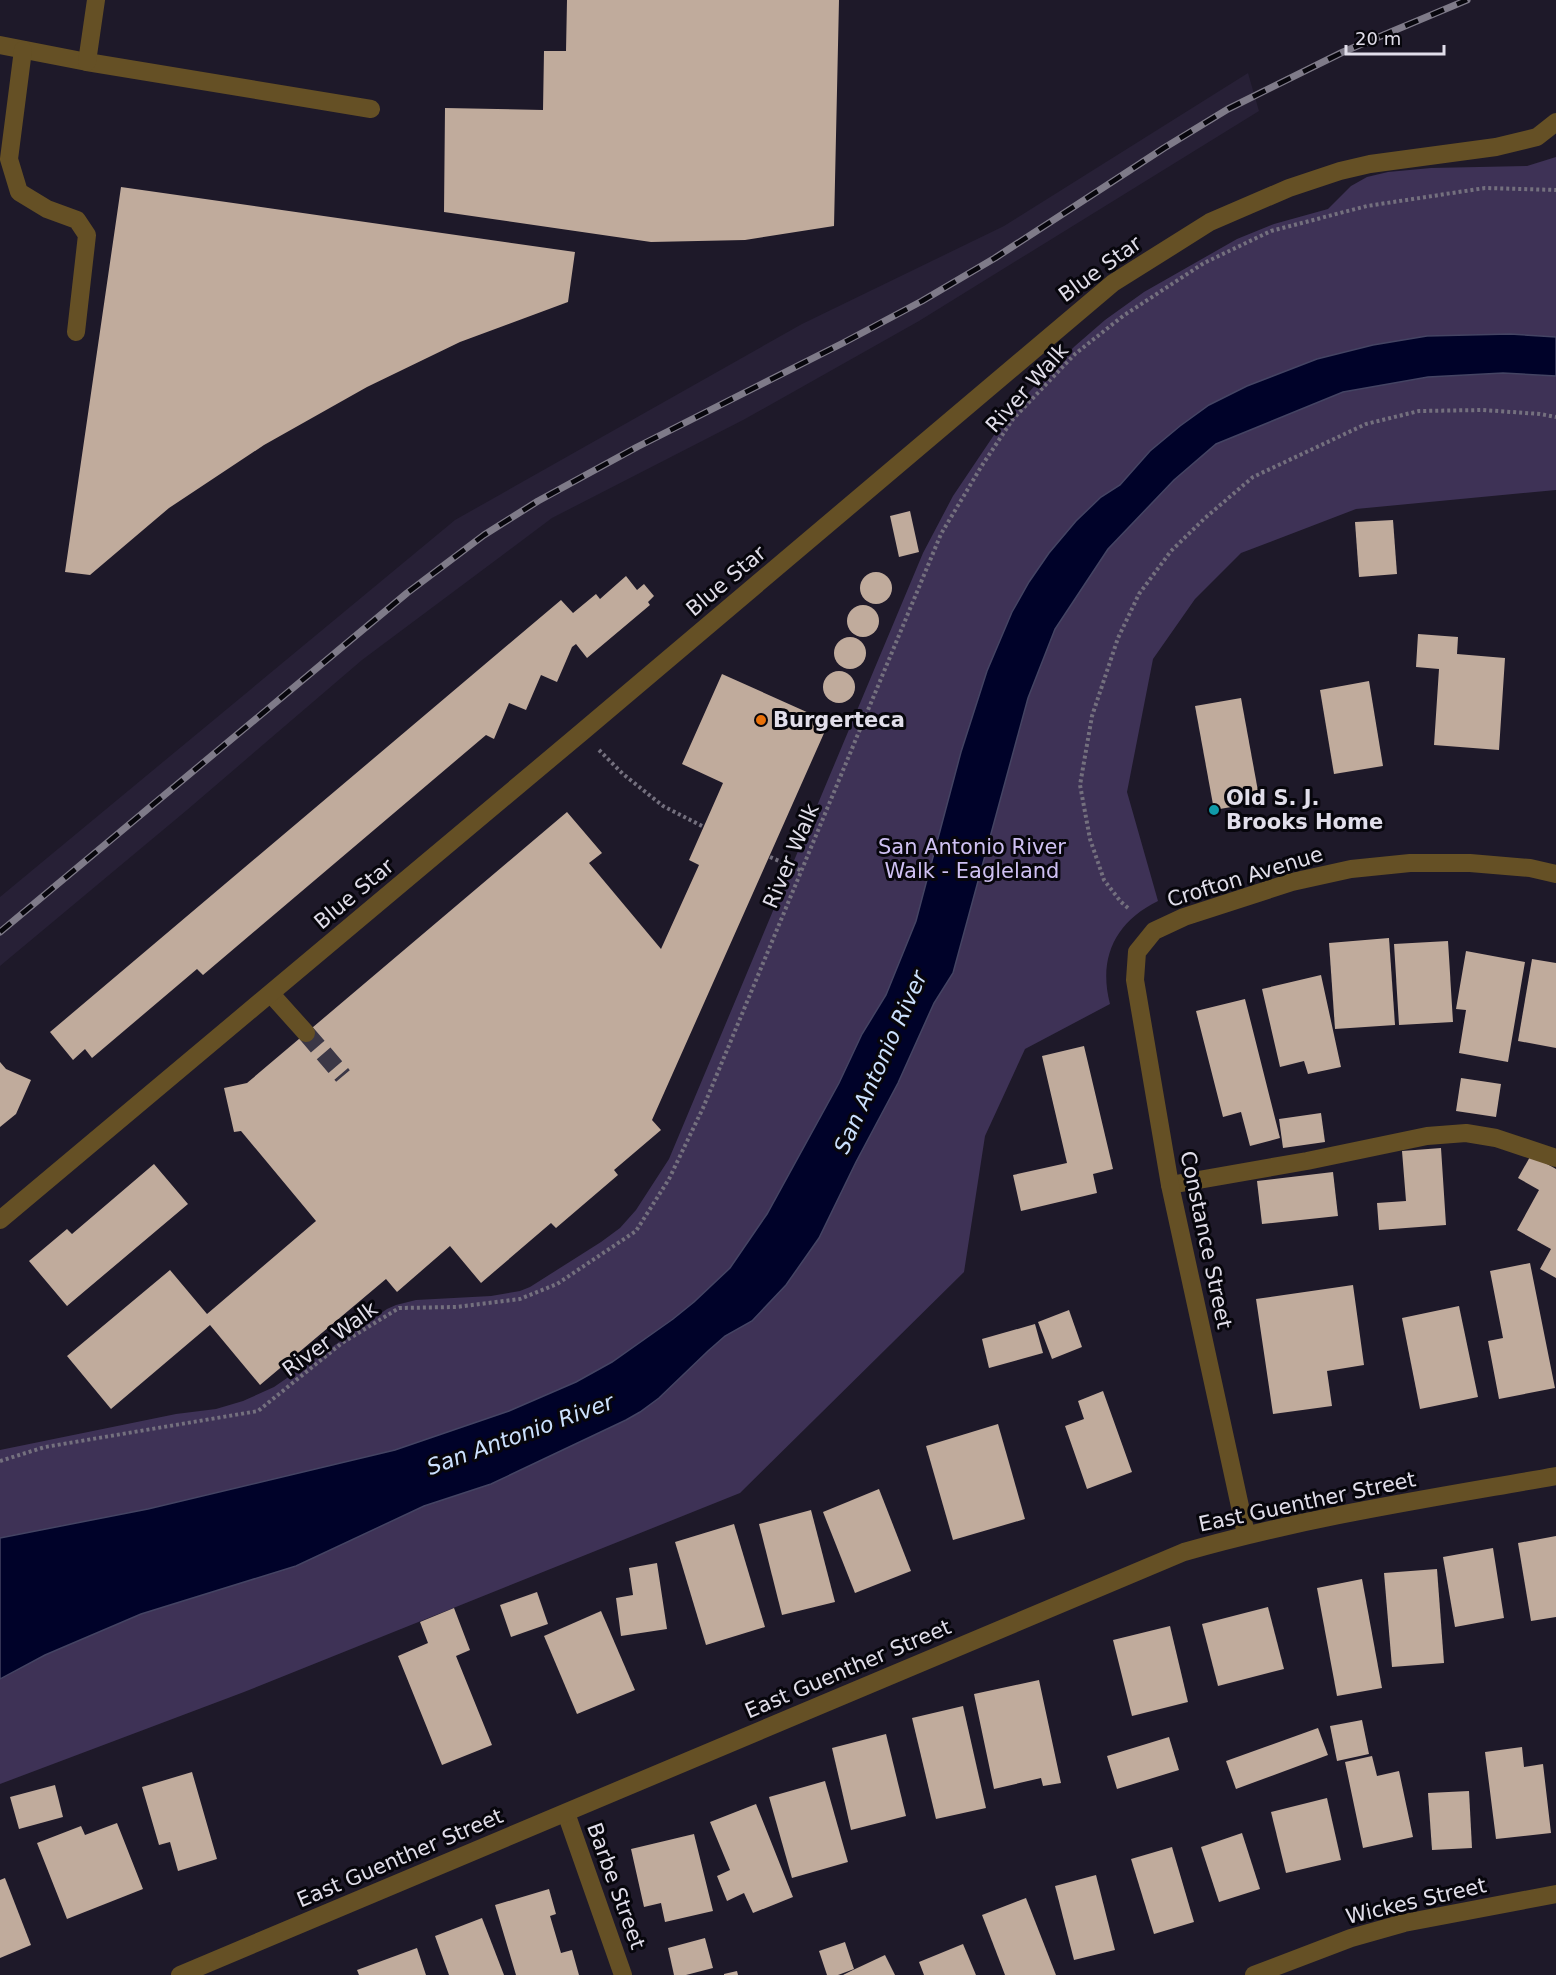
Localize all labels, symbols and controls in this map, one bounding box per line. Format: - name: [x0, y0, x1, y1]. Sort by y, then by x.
- scale bar: [1346, 18, 1444, 56]
- text: 20 m: [1355, 28, 1401, 49]
- street label: Blue Star: [1054, 231, 1146, 307]
- street label: River Walk: [981, 338, 1074, 437]
- street label: Blue Star: [681, 541, 771, 621]
- place label: Burgerteca: [773, 708, 905, 732]
- marker: Burgerteca: [754, 713, 768, 727]
- place label: Old S. J. Brooks Home: [1226, 786, 1383, 834]
- street label: River Walk: [758, 799, 824, 912]
- marker: Old S. J. Brooks Home: [1207, 803, 1221, 817]
- park label: San Antonio River Walk - Eagleland: [878, 835, 1066, 883]
- street label: Crofton Avenue: [1164, 842, 1326, 912]
- street label: Blue Star: [309, 854, 399, 934]
- water label: San Antonio River: [829, 965, 933, 1157]
- street label: Constance Street: [1175, 1149, 1237, 1331]
- street label: River Walk: [278, 1296, 383, 1381]
- water label: San Antonio River: [423, 1388, 619, 1480]
- street label: East Guenther Street: [1196, 1467, 1418, 1537]
- street label: East Guenther Street: [741, 1615, 955, 1723]
- street label: East Guenther Street: [293, 1804, 507, 1912]
- street label: Barbe Street: [582, 1820, 650, 1952]
- street label: Wickes Street: [1343, 1873, 1489, 1929]

